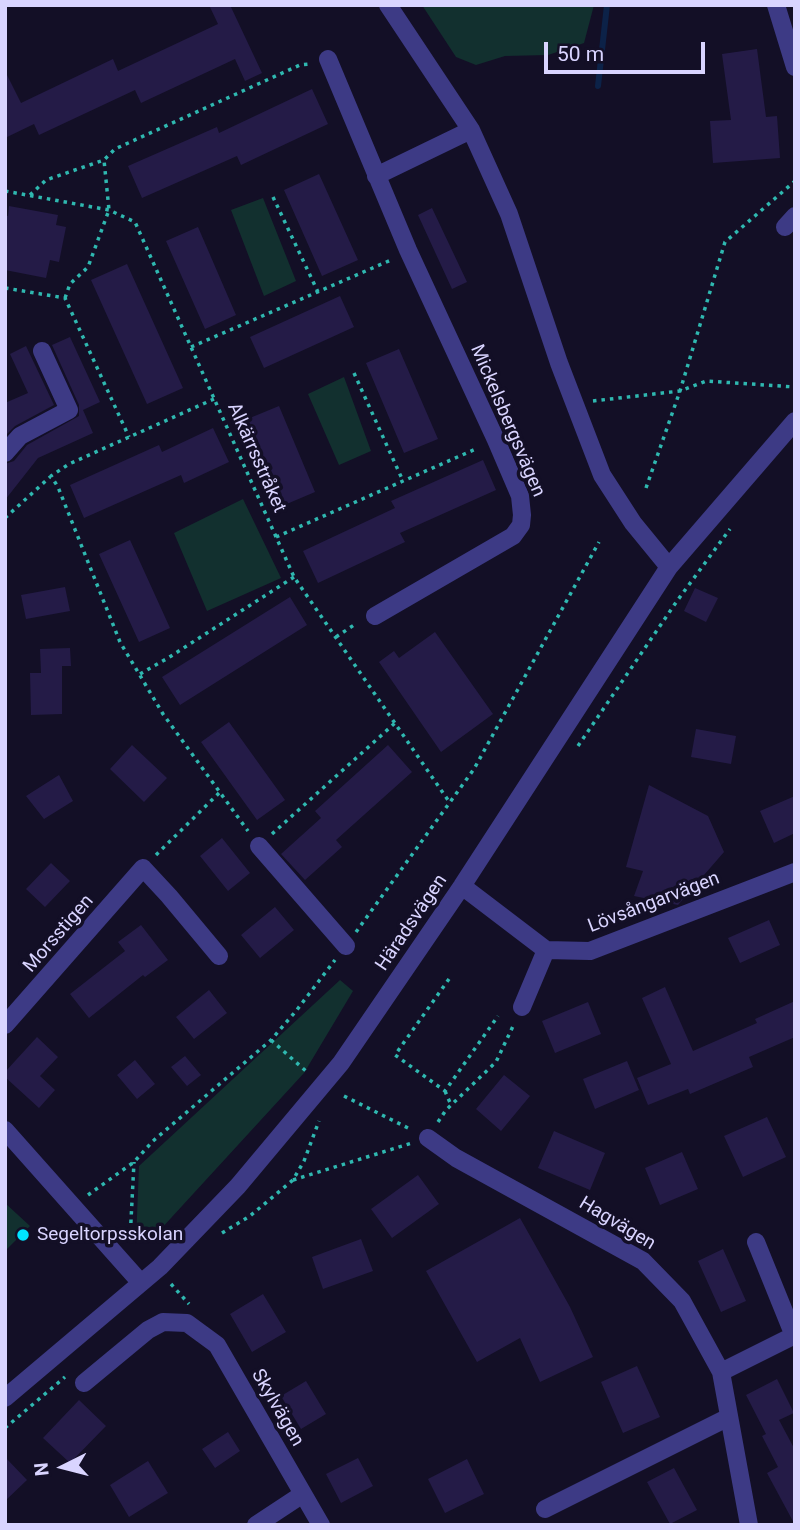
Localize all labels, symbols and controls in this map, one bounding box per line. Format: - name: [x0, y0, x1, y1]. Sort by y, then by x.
- scale bar: [548, 28, 709, 72]
- text: 50 m: [557, 42, 604, 66]
- street label: Mickelsbergsvägen: [465, 341, 549, 501]
- street label: Alkärrsstråket: [222, 400, 290, 516]
- street label: Lövsångarvägen: [585, 867, 723, 939]
- street label: Häradsvägen: [371, 870, 453, 976]
- street label: Morsstigen: [19, 890, 99, 978]
- street label: Hagvägen: [575, 1192, 659, 1256]
- place label: Segeltorpsskolan: [37, 1224, 183, 1246]
- marker: Segeltorpsskolan: [15, 1227, 31, 1243]
- street label: Skylvägen: [246, 1365, 308, 1451]
- north arrow: [28, 1432, 98, 1502]
- text: N: [29, 1461, 54, 1477]

